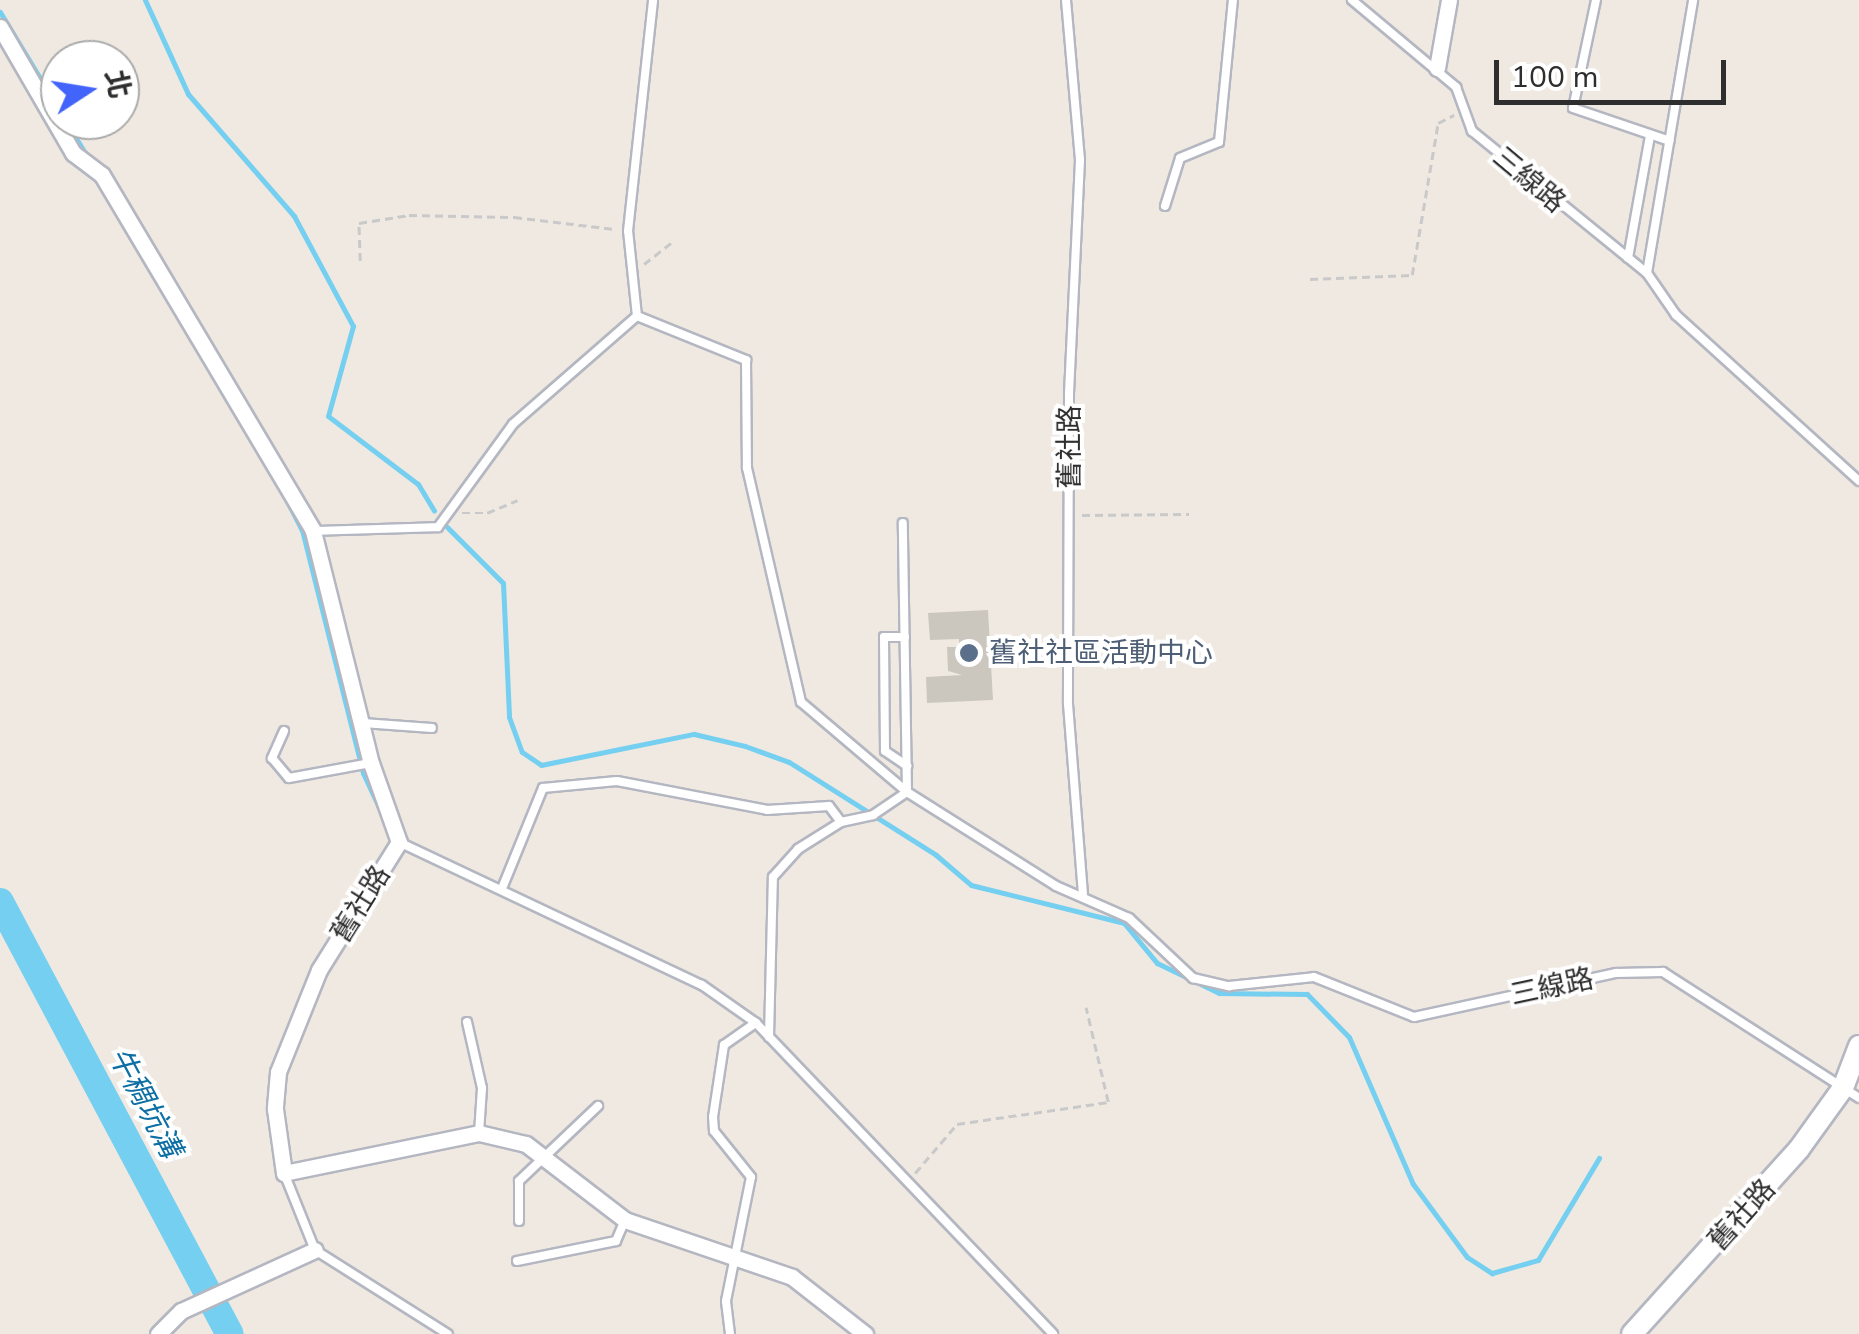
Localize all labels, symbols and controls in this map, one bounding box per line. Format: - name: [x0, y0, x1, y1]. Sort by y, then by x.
- north arrow: [40, 40, 140, 140]
- scale bar: [1499, 40, 1732, 102]
- text: 100 m: [1511, 57, 1598, 98]
- text: 北: [96, 67, 139, 102]
- street label: 三線路: [1486, 140, 1572, 220]
- street label: 舊社路: [1053, 405, 1087, 489]
- place label: 舊社社區活動中心: [989, 636, 1213, 670]
- marker: 舊社社區活動中心: [958, 642, 980, 664]
- street label: 舊社路: [324, 859, 398, 949]
- street label: 三線路: [1507, 962, 1597, 1012]
- water label: 牛稠坑溝: [100, 1042, 188, 1164]
- street label: 舊社路: [1701, 1173, 1783, 1257]

